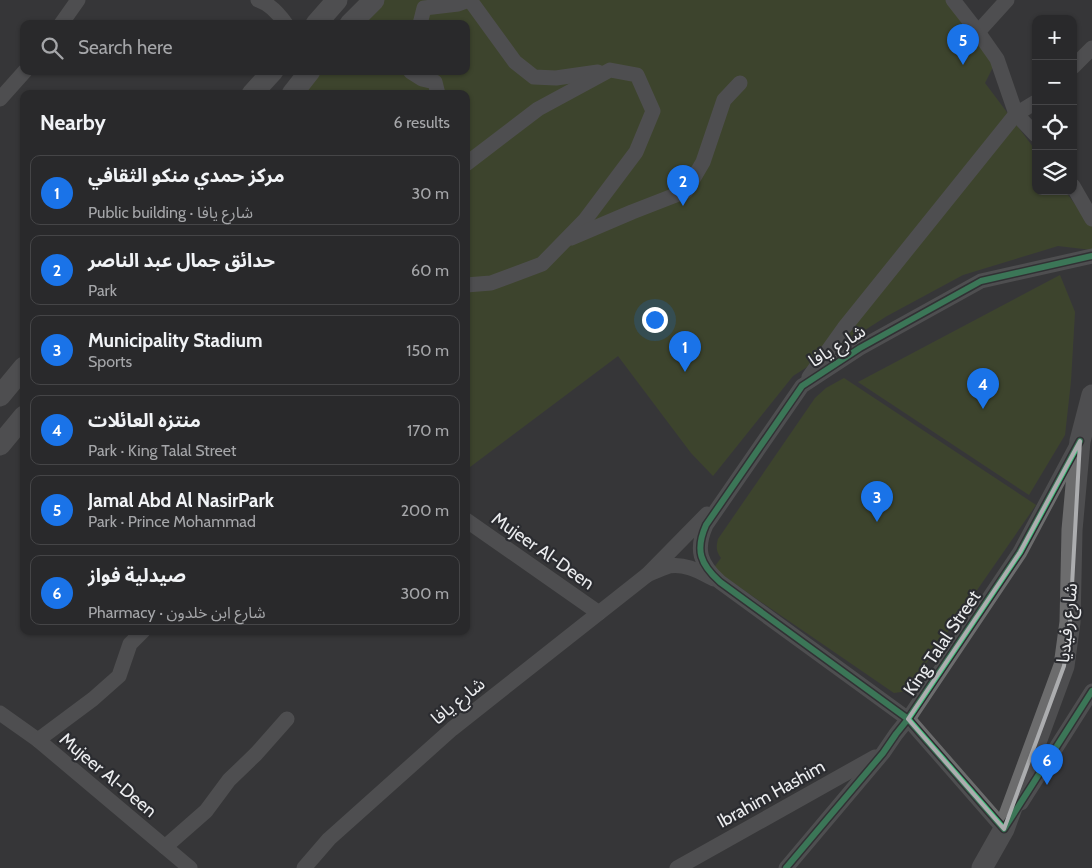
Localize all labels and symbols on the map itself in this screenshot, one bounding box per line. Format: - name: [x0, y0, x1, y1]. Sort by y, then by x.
- pin: 5: [947, 24, 979, 65]
- pin: 2: [667, 165, 699, 206]
- your location: [642, 307, 668, 333]
- street label: شارع يافا: [804, 320, 871, 375]
- pin: 1: [669, 331, 701, 372]
- pin: 4: [967, 368, 999, 409]
- pin: 3: [861, 481, 893, 522]
- street label: Mujeer Al-Deen: [487, 508, 599, 594]
- street label: شارع رفيديا: [1052, 582, 1085, 664]
- street label: King Talal Street: [899, 586, 985, 700]
- street label: شارع يافا: [427, 673, 491, 732]
- street label: Mujeer Al-Deen: [55, 728, 161, 822]
- pin: 6: [1031, 744, 1063, 785]
- street label: Ibrahim Hashim: [713, 755, 829, 833]

